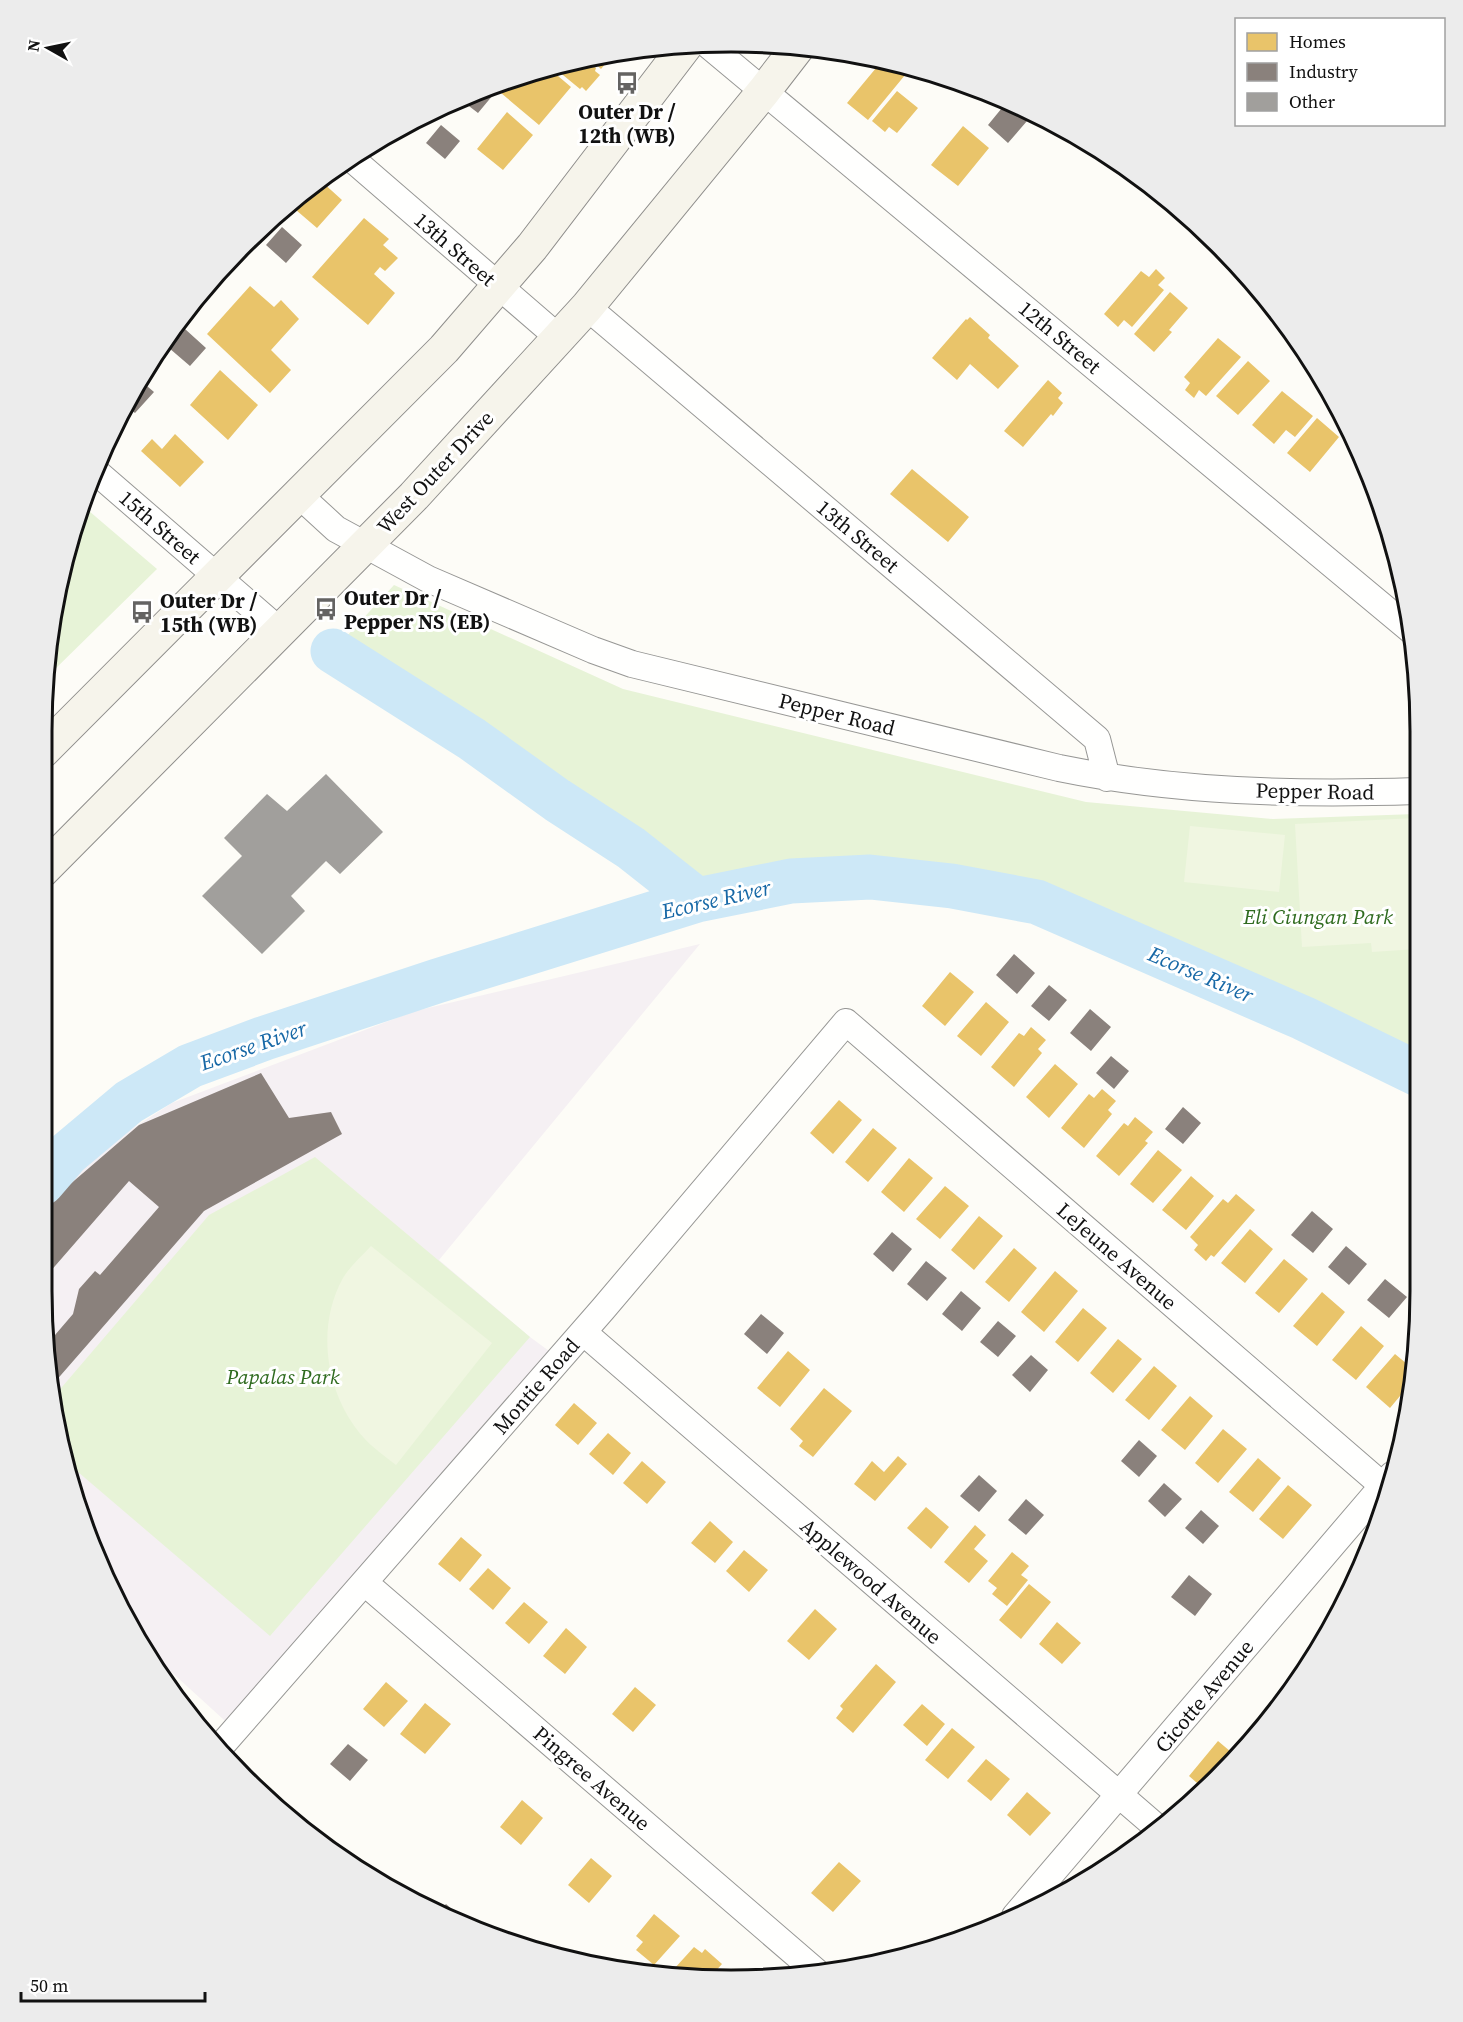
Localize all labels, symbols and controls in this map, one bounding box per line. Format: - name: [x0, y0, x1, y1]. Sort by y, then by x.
- north arrow: [18, 18, 78, 78]
- legend: [1235, 18, 1445, 126]
- text: Homes: [1289, 29, 1346, 54]
- text: N: [21, 38, 45, 53]
- text: Industry: [1289, 59, 1359, 84]
- bus stop icon: Outer Dr / 12th (WB): [614, 70, 640, 96]
- text: Other: [1289, 89, 1336, 114]
- place label: Outer Dr / 12th (WB): [578, 97, 676, 150]
- street label: 13th Street: [408, 205, 502, 293]
- street label: 12th Street: [1013, 294, 1108, 380]
- street label: West Outer Drive: [370, 404, 500, 540]
- street label: 15th Street: [113, 483, 207, 571]
- street label: 13th Street: [811, 493, 906, 579]
- place label: Outer Dr / Pepper NS (EB): [344, 583, 490, 636]
- place label: Outer Dr / 15th (WB): [160, 586, 257, 639]
- bus stop icon: Outer Dr / Pepper NS (EB): [313, 596, 339, 622]
- bus stop icon: Outer Dr / 15th (WB): [129, 599, 155, 625]
- street label: Pepper Road: [776, 686, 898, 742]
- street label: Pepper Road: [1255, 775, 1375, 807]
- water label: Ecorse River: [657, 872, 775, 926]
- park label: Eli Ciungan Park: [1242, 902, 1393, 931]
- water label: Ecorse River: [1143, 938, 1259, 1010]
- water label: Ecorse River: [194, 1012, 312, 1078]
- street label: LeJeune Avenue: [1051, 1196, 1183, 1316]
- street label: Montie Road: [486, 1332, 586, 1440]
- park label: Papalas Park: [225, 1362, 340, 1391]
- street label: Applewood Avenue: [794, 1511, 948, 1651]
- street label: Cicotte Avenue: [1148, 1633, 1260, 1759]
- street label: Pingree Avenue: [527, 1719, 657, 1837]
- scale bar: [21, 1965, 206, 2003]
- text: 50 m: [30, 1973, 68, 1998]

